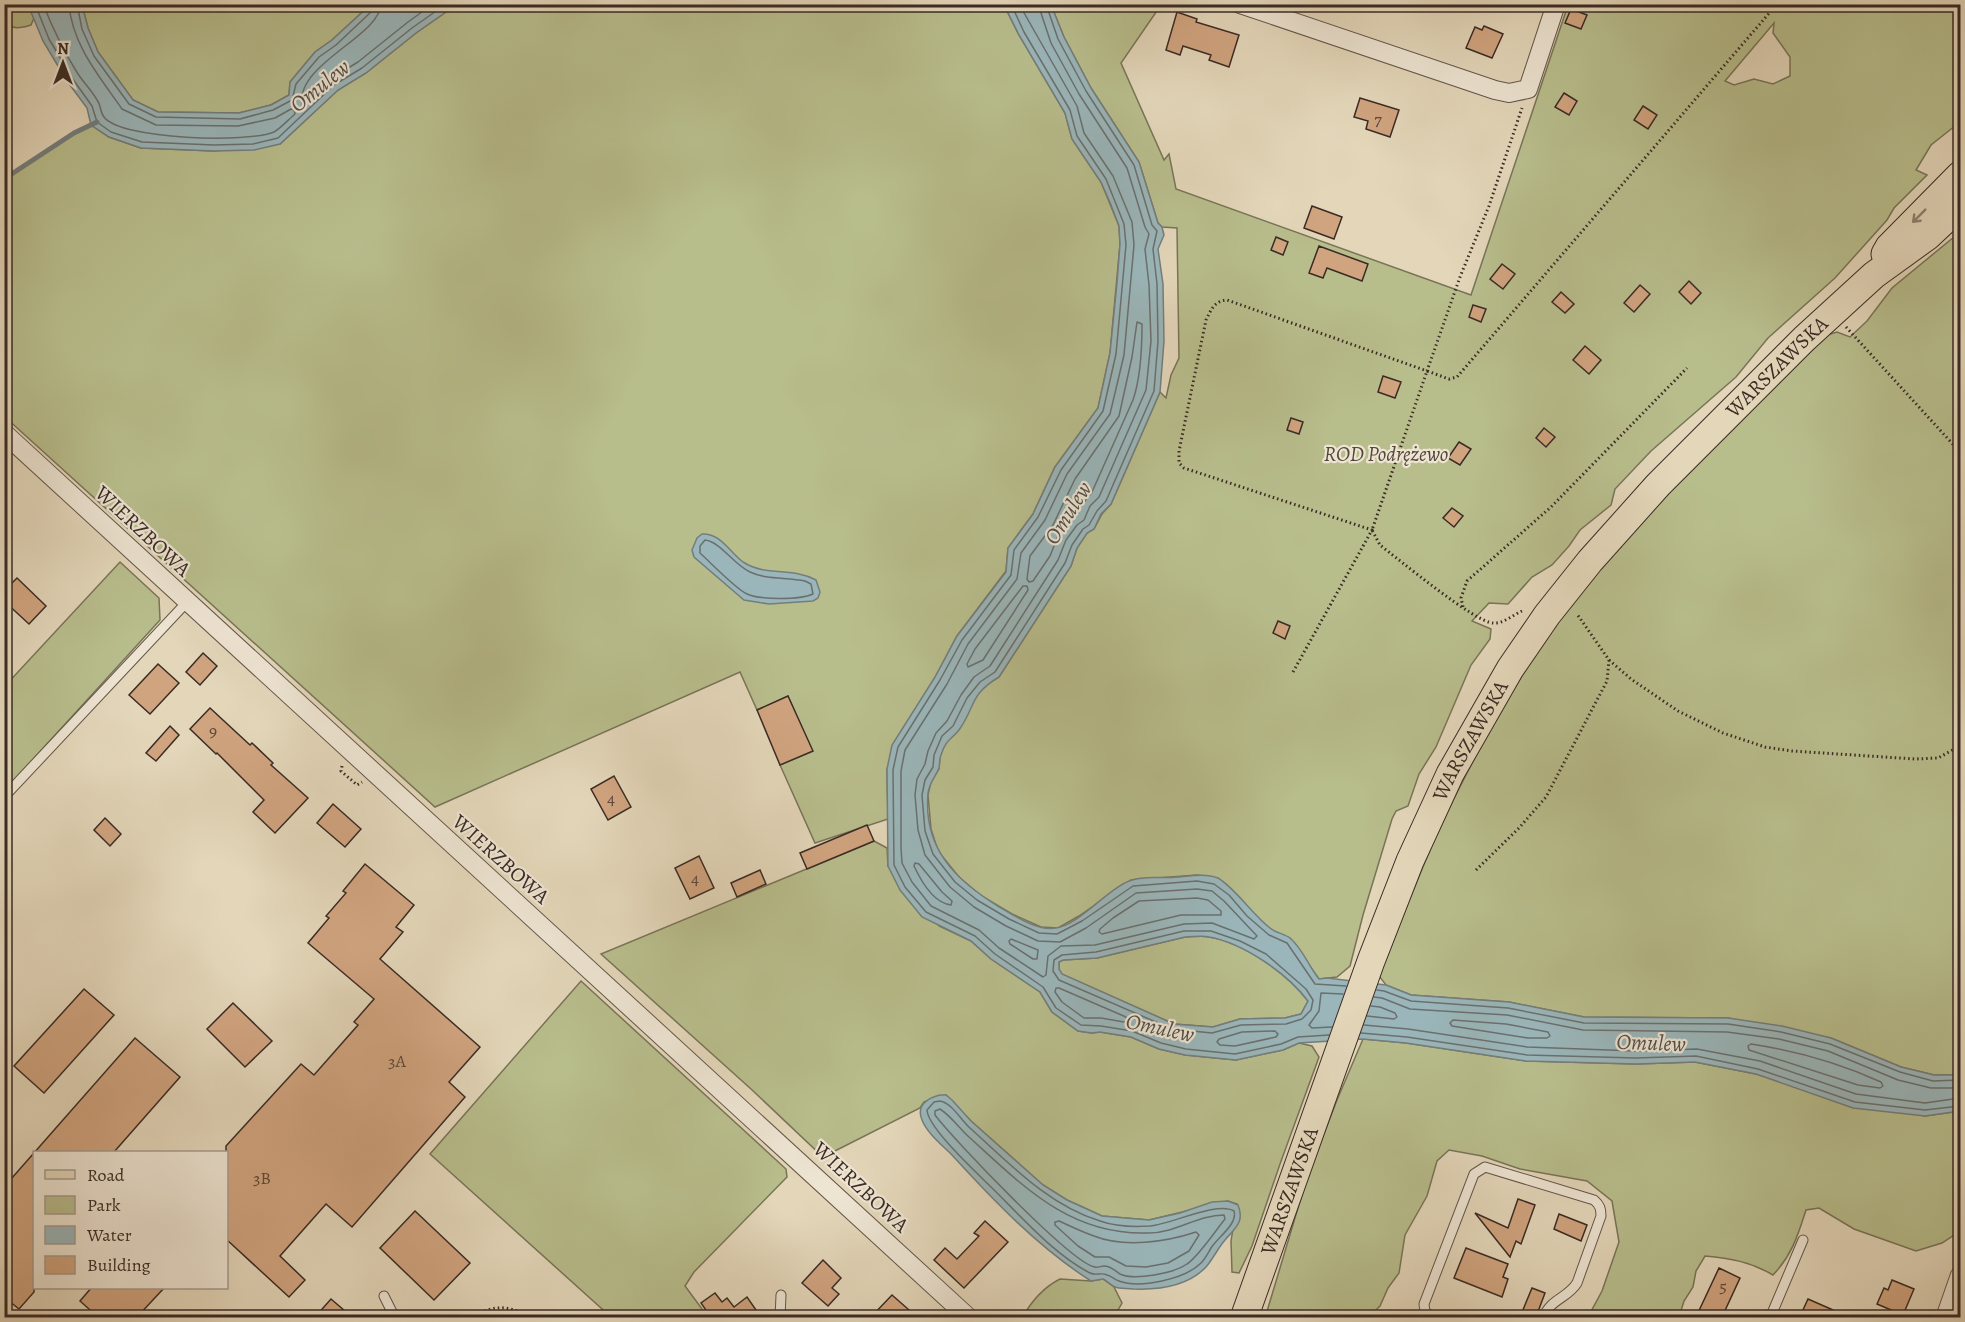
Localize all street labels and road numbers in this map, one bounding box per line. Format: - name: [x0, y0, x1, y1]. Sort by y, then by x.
- street label: WARSZAWSKA: [1719, 309, 1835, 424]
- street label: WIERZBOWA: [88, 479, 198, 583]
- street label: WARSZAWSKA: [1425, 674, 1515, 806]
- street label: WIERZBOWA: [446, 807, 556, 911]
- street label: WARSZAWSKA: [1253, 1122, 1325, 1259]
- street label: WIERZBOWA: [806, 1135, 916, 1239]

